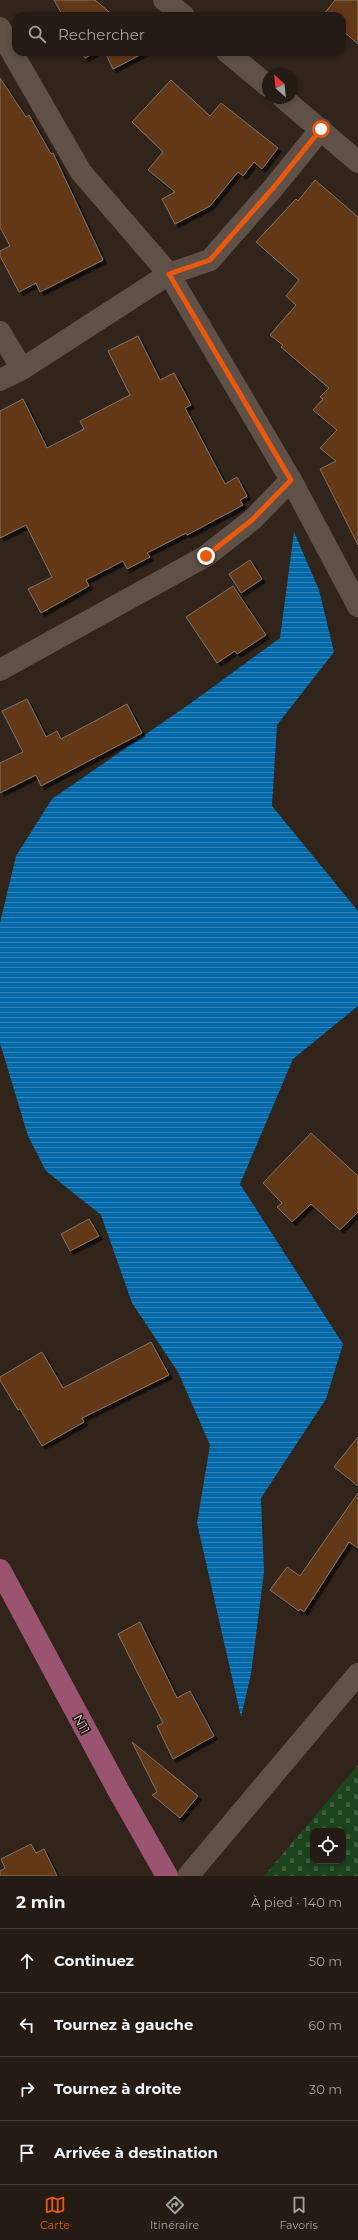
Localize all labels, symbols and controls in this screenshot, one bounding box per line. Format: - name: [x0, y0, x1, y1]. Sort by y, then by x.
- search box: [12, 12, 346, 56]
- icon: search: [26, 23, 48, 45]
- text: Rechercher: [58, 25, 145, 44]
- north arrow: [262, 68, 298, 104]
- route start: [312, 120, 330, 138]
- route end: [197, 547, 215, 565]
- street label: N11: [70, 1711, 94, 1737]
- map controls: [310, 1828, 346, 1864]
- button: locate: [310, 1828, 346, 1864]
- text: 2 min: [16, 1892, 66, 1912]
- text: À pied · 140 m: [251, 1894, 342, 1910]
- icon: ahead: [16, 1950, 38, 1972]
- text: Continuez: [54, 1951, 134, 1970]
- text: 50 m: [309, 1953, 342, 1969]
- icon: left: [16, 2014, 38, 2036]
- text: Tournez à gauche: [54, 2015, 193, 2034]
- text: 60 m: [308, 2017, 342, 2033]
- icon: right: [16, 2078, 38, 2100]
- text: Tournez à droite: [54, 2079, 182, 2098]
- text: 30 m: [309, 2081, 342, 2097]
- icon: arrive: [16, 2142, 38, 2164]
- text: Arrivée à destination: [54, 2143, 218, 2162]
- tab: Carte: [40, 2194, 70, 2232]
- tab: Itinéraire: [150, 2194, 199, 2232]
- tab: Favoris: [279, 2194, 318, 2232]

